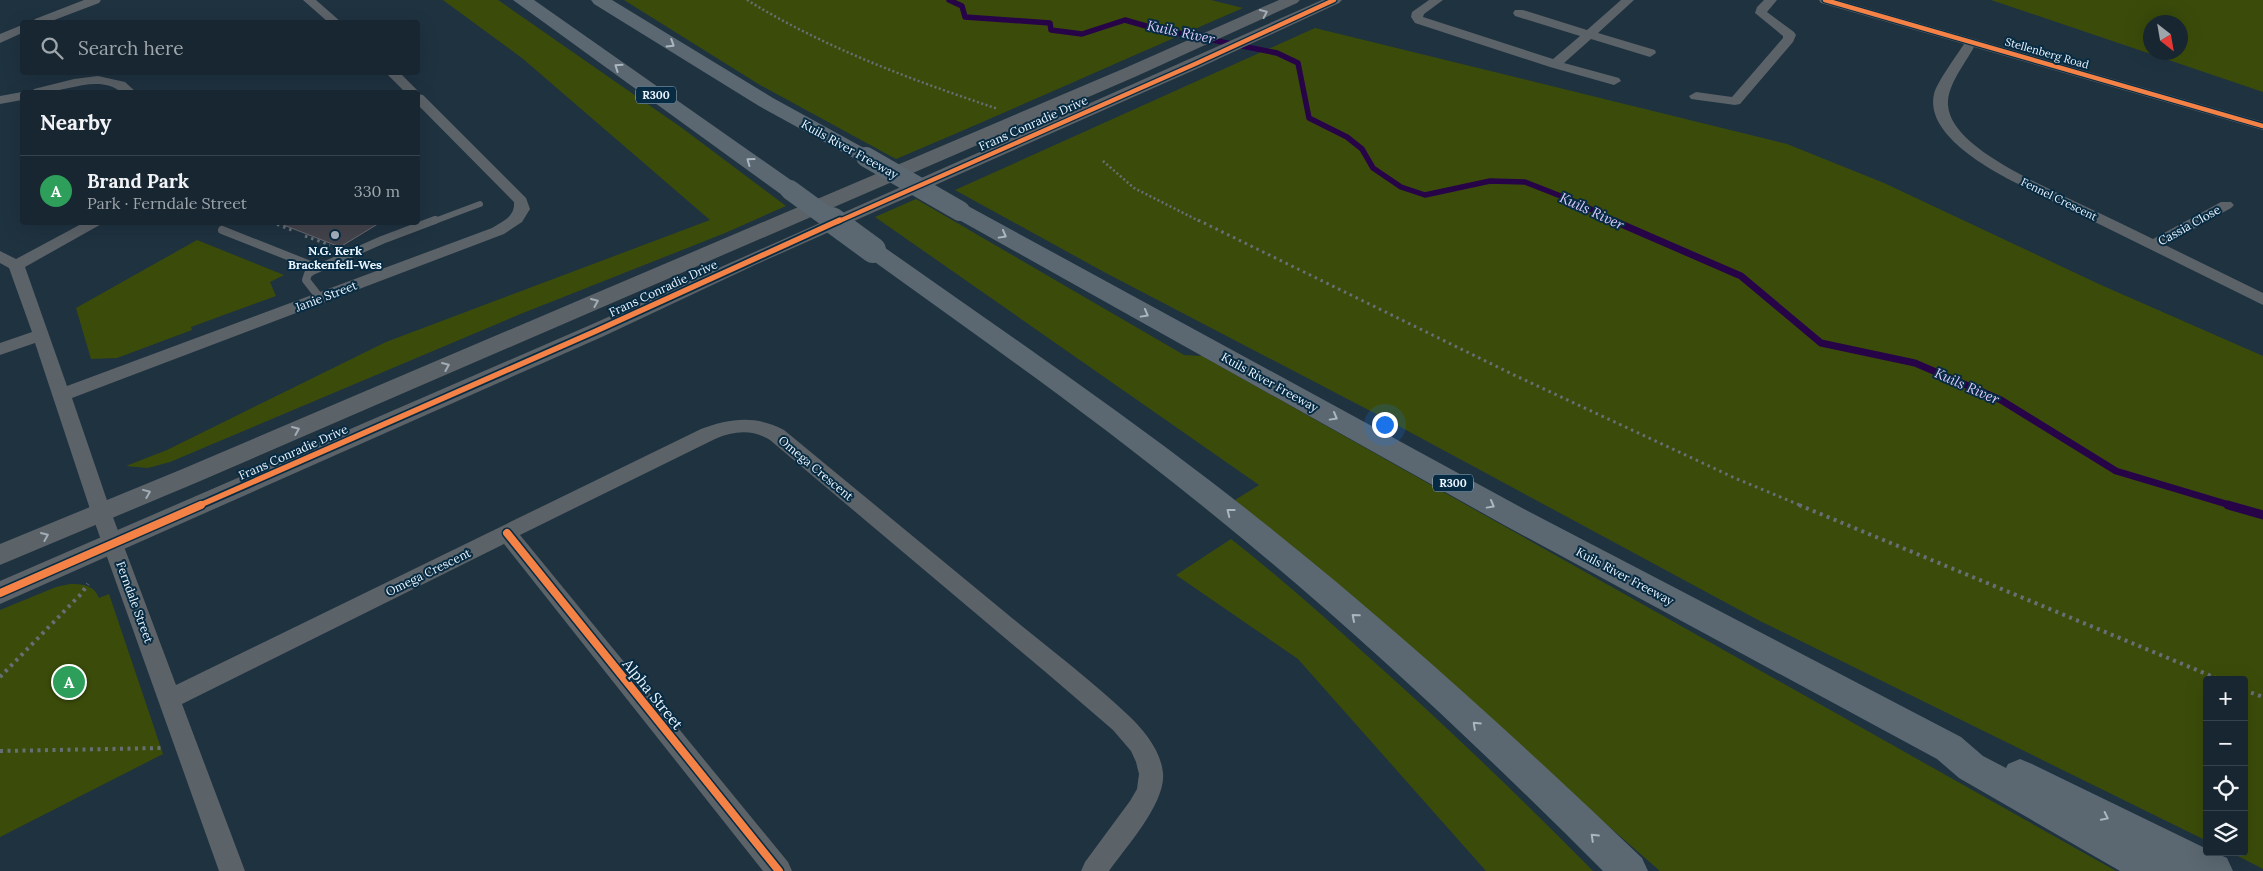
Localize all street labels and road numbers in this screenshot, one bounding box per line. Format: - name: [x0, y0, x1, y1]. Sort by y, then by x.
- street label: Stellenberg Road: [2003, 34, 2091, 72]
- road number: R300: [636, 86, 676, 104]
- street label: Frans Conradie Drive: [976, 92, 1090, 154]
- street label: Kuils River Freeway: [799, 116, 902, 182]
- street label: Fennel Crescent: [2019, 175, 2100, 224]
- street label: Cassia Close: [2155, 201, 2223, 248]
- street label: Frans Conradie Drive: [606, 256, 720, 320]
- street label: Janie Street: [292, 277, 359, 315]
- street label: Kuils River Freeway: [1219, 349, 1322, 415]
- street label: Frans Conradie Drive: [236, 421, 350, 483]
- street label: Omega Crescent: [776, 432, 857, 504]
- road number: R300: [1433, 474, 1473, 492]
- street label: Kuils River Freeway: [1573, 544, 1677, 608]
- street label: Omega Crescent: [383, 545, 473, 599]
- street label: Ferndale Street: [113, 559, 157, 645]
- street label: Alpha Street: [618, 654, 687, 733]

